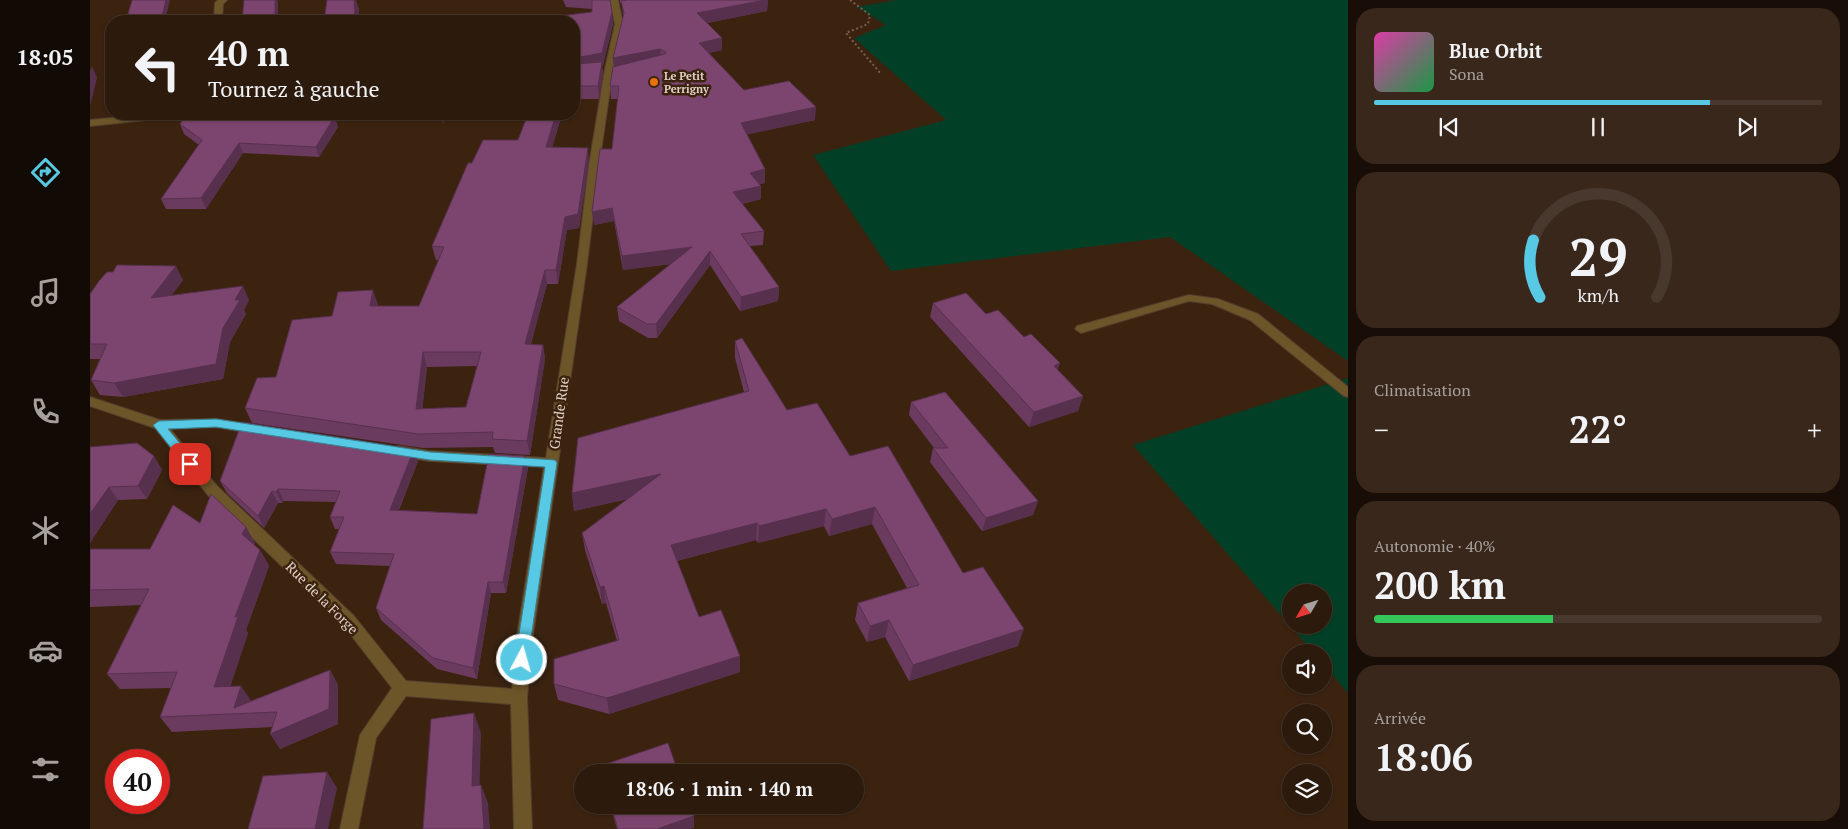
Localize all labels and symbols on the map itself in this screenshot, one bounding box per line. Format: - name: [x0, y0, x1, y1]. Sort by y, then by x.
- place label: Le Petit Perrigny: [664, 69, 709, 96]
- marker: Le Petit Perrigny: [648, 76, 660, 88]
- street label: Grande Rue: [544, 376, 573, 450]
- pin: [169, 443, 211, 485]
- street label: Rue de la Forge: [282, 557, 363, 638]
- north arrow: [1282, 584, 1332, 634]
- position arrow: [495, 633, 547, 685]
- speed limit sign: 40: [105, 749, 170, 814]

